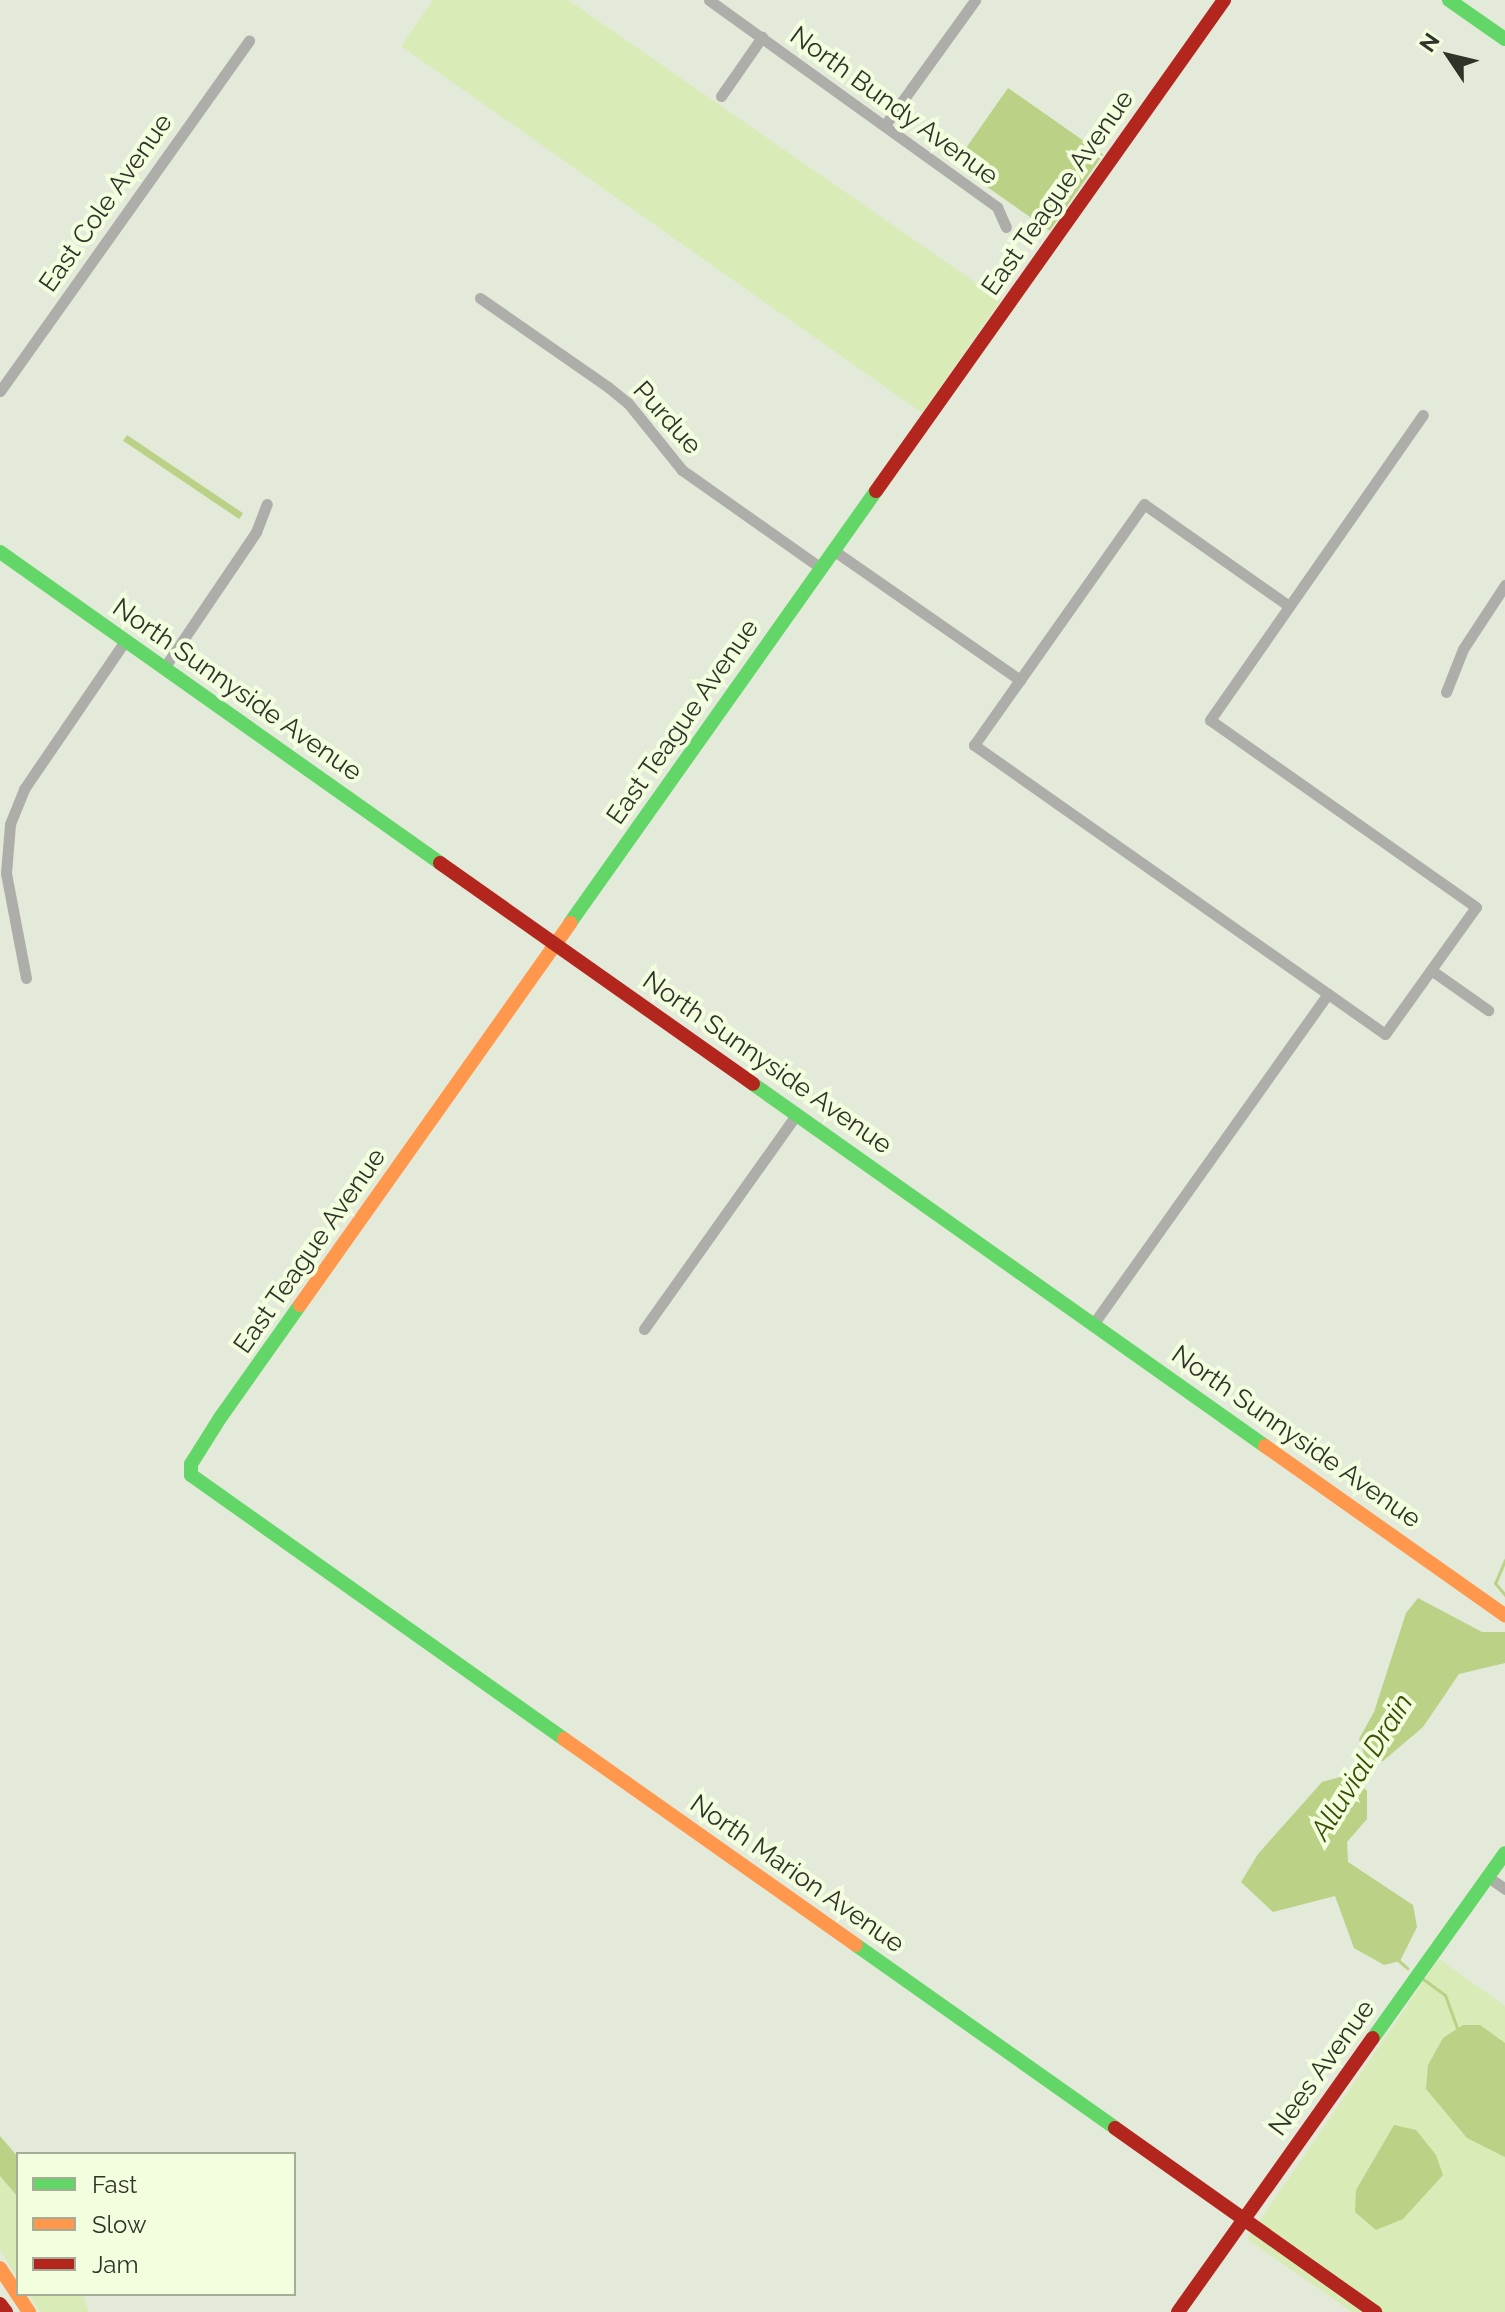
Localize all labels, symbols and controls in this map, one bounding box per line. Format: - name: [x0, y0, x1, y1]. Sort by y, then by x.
- north arrow: [1409, 16, 1489, 96]
- street label: North Bundy Avenue: [783, 20, 1005, 192]
- text: N: [1414, 28, 1445, 57]
- street label: East Teague Avenue: [975, 84, 1141, 302]
- street label: East Cole Avenue: [33, 107, 179, 299]
- street label: Purdue: [626, 375, 708, 461]
- street label: North Sunnyside Avenue: [106, 592, 368, 788]
- street label: East Teague Avenue: [600, 613, 766, 831]
- street label: North Sunnyside Avenue: [636, 965, 898, 1161]
- street label: East Teague Avenue: [227, 1142, 393, 1360]
- street label: North Sunnyside Avenue: [1165, 1339, 1427, 1535]
- water label: Alluvial Drain: [1304, 1687, 1420, 1847]
- street label: North Marion Avenue: [684, 1788, 910, 1960]
- street label: Nees Avenue: [1262, 1994, 1382, 2142]
- legend: [16, 2152, 296, 2296]
- text: Fast: [92, 2170, 137, 2199]
- text: Slow: [92, 2210, 146, 2239]
- text: Jam: [92, 2250, 138, 2279]

